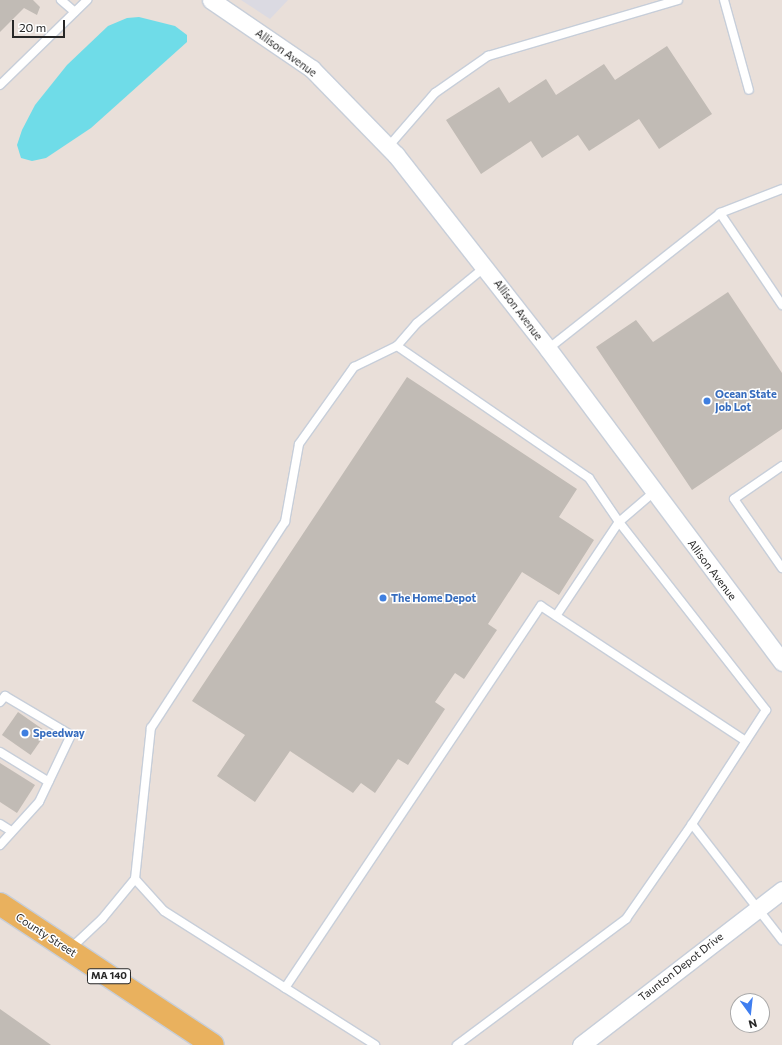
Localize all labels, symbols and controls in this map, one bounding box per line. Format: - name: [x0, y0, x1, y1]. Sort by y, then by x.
- scale bar: [14, 12, 67, 38]
- text: 20 m: [19, 20, 46, 34]
- street label: Allison Avenue: [253, 26, 319, 80]
- street label: Allison Avenue: [491, 277, 545, 343]
- place label: Ocean State Job Lot: [715, 388, 777, 414]
- marker: Ocean State Job Lot: [702, 396, 712, 406]
- street label: Allison Avenue: [685, 537, 739, 603]
- place label: The Home Depot: [391, 591, 476, 605]
- marker: The Home Depot: [378, 593, 388, 603]
- place label: Speedway: [33, 726, 85, 740]
- marker: Speedway: [20, 728, 30, 738]
- street label: County Street: [13, 910, 79, 960]
- street label: Taunton Depot Drive: [636, 930, 726, 1004]
- road number: MA 140: [86, 968, 132, 984]
- north arrow: [730, 993, 770, 1033]
- text: N: [747, 1017, 759, 1031]

